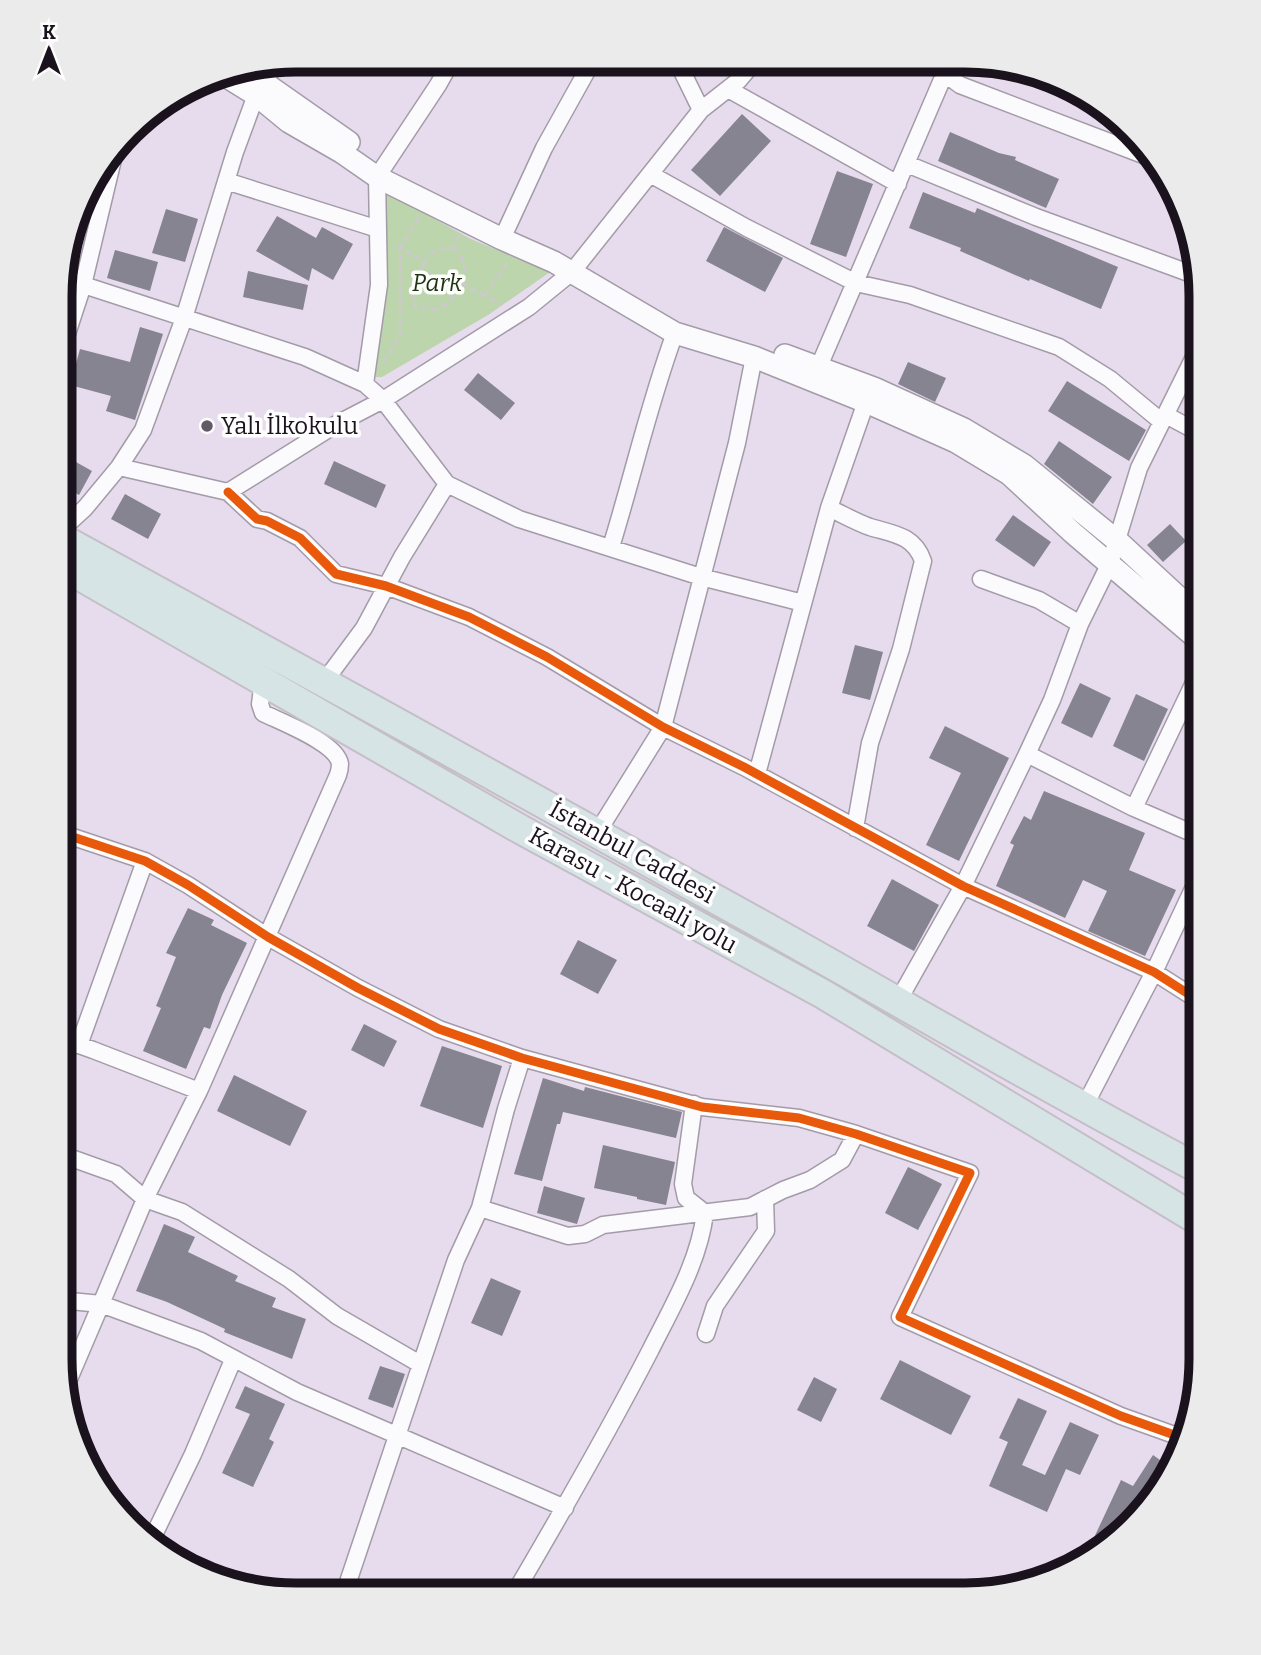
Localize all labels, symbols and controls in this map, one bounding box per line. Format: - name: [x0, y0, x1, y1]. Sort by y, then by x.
- north arrow: [14, 14, 84, 84]
- text: K: [42, 21, 56, 44]
- park label: Park: [412, 269, 463, 297]
- place label: Yalı İlkokulu: [221, 412, 358, 440]
- marker: Yalı İlkokulu: [199, 418, 215, 434]
- street label: İstanbul Caddesi: [544, 795, 720, 909]
- street label: Karasu - Kocaali yolu: [524, 821, 742, 959]

